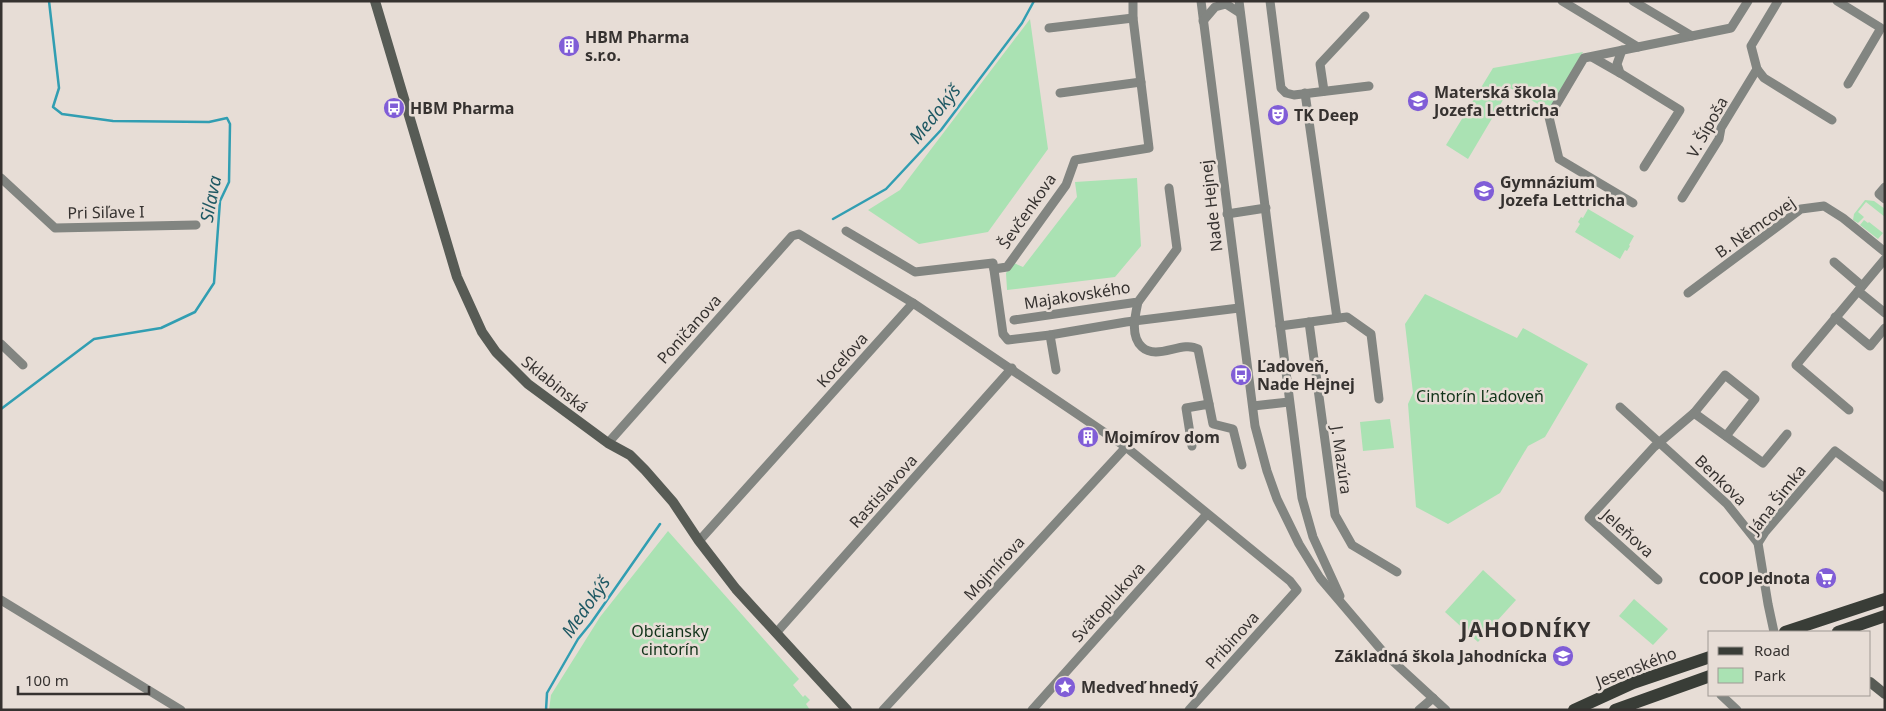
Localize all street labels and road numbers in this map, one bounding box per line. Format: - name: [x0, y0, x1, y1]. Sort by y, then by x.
- street label: V. Šípoša: [1681, 93, 1733, 161]
- street label: Nade Hejnej: [1194, 159, 1228, 253]
- street label: Ševčenkova: [993, 169, 1061, 253]
- street label: B. Němcovej: [1711, 191, 1799, 263]
- street label: Pri Siľave I: [67, 200, 145, 224]
- street label: Majakovského: [1022, 276, 1132, 314]
- street label: Poničanova: [652, 290, 726, 368]
- street label: Koceľova: [811, 328, 873, 392]
- street label: Sklabinská: [517, 350, 593, 418]
- street label: J. Mazúra: [1326, 422, 1358, 496]
- street label: Rastislavova: [844, 450, 922, 532]
- street label: Benkova: [1690, 450, 1752, 510]
- street label: Jána Šimka: [1742, 460, 1811, 540]
- street label: Jeleňova: [1596, 502, 1659, 562]
- street label: Mojmírova: [959, 531, 1029, 605]
- street label: Svätoplukova: [1066, 557, 1150, 647]
- street label: Pribinova: [1200, 606, 1264, 674]
- street label: Jesenského: [1591, 642, 1680, 693]

